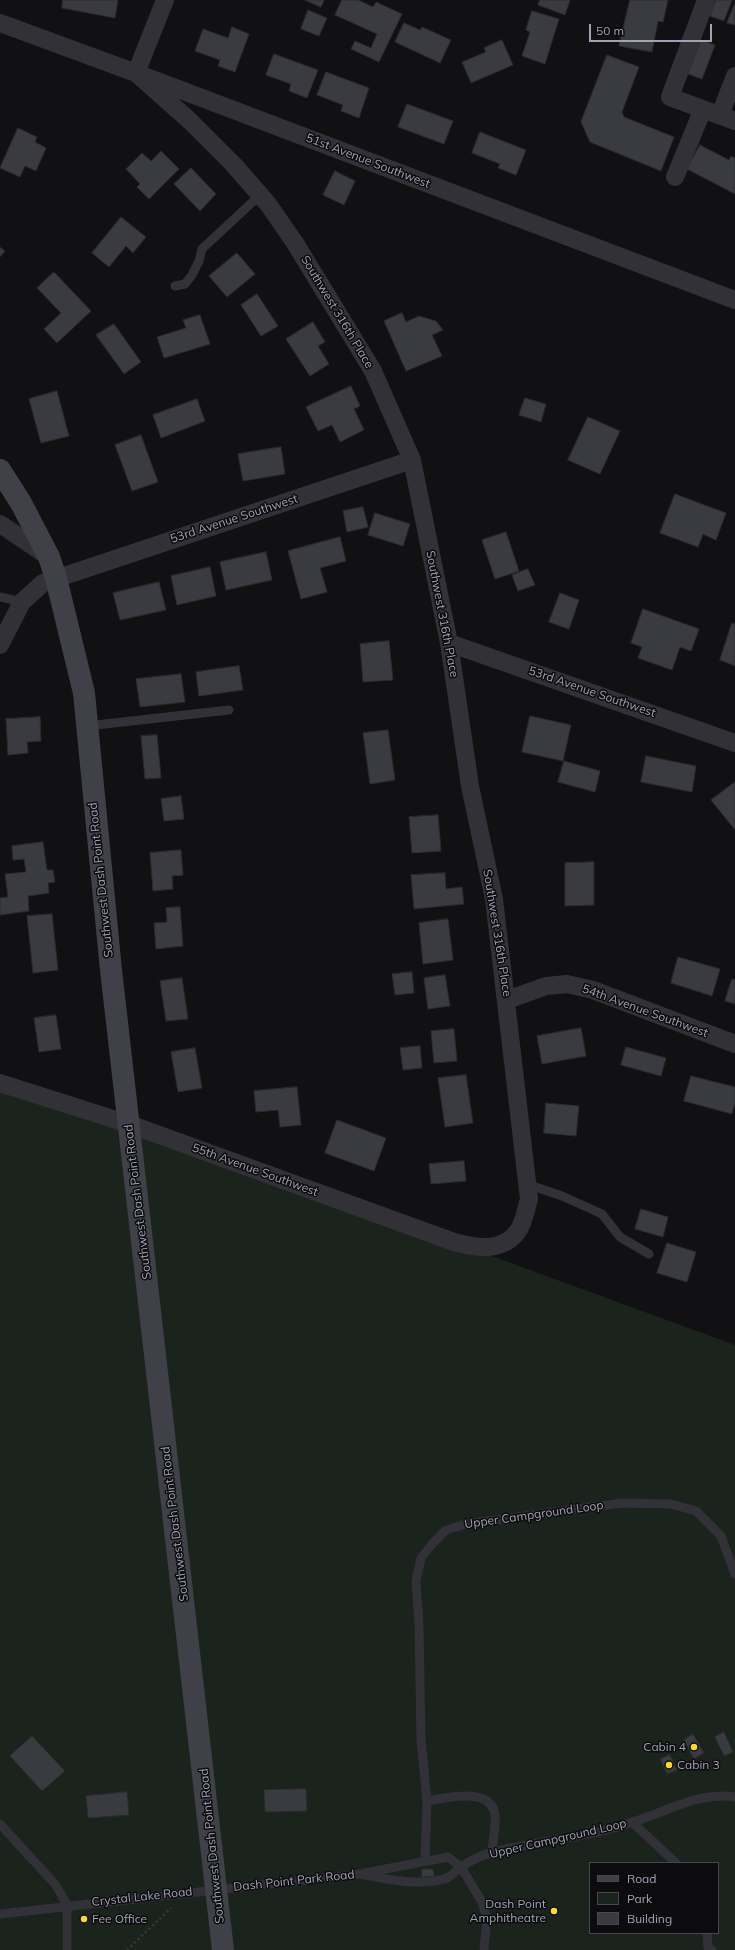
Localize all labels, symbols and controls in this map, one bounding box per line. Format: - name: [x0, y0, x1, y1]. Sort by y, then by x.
- scale bar: [591, 16, 714, 42]
- text: 50 m: [596, 23, 624, 38]
- street label: 51st Avenue Southwest: [304, 131, 432, 191]
- street label: Southwest 316th Place: [298, 253, 376, 371]
- street label: 53rd Avenue Southwest: [168, 492, 300, 546]
- street label: Southwest 316th Place: [423, 549, 461, 679]
- street label: 53rd Avenue Southwest: [527, 663, 657, 721]
- street label: Southwest Dash Point Road: [86, 802, 116, 958]
- street label: Southwest 316th Place: [480, 868, 514, 998]
- street label: 54th Avenue Southwest: [580, 981, 710, 1041]
- street label: Southwest Dash Point Road: [121, 1124, 155, 1280]
- street label: 55th Avenue Southwest: [190, 1140, 320, 1200]
- street label: Southwest Dash Point Road: [158, 1446, 192, 1602]
- street label: Upper Campground Loop: [464, 1498, 604, 1532]
- place label: Cabin 4: [643, 1740, 686, 1754]
- marker: Cabin 4: [689, 1742, 699, 1752]
- place label: Cabin 3: [677, 1758, 720, 1772]
- marker: Cabin 3: [664, 1760, 674, 1770]
- street label: Southwest Dash Point Road: [197, 1768, 227, 1924]
- street label: Upper Campground Loop: [488, 1816, 628, 1862]
- legend: [589, 1862, 719, 1934]
- street label: Dash Point Park Road: [233, 1867, 355, 1895]
- text: Road: [627, 1871, 656, 1886]
- street label: Crystal Lake Road: [91, 1885, 193, 1909]
- text: Park: [627, 1891, 652, 1906]
- place label: Dash Point Amphitheatre: [470, 1897, 546, 1925]
- marker: Dash Point Amphitheatre: [549, 1906, 559, 1916]
- text: Building: [627, 1911, 672, 1926]
- place label: Fee Office: [92, 1912, 147, 1926]
- marker: Fee Office: [79, 1914, 89, 1924]

